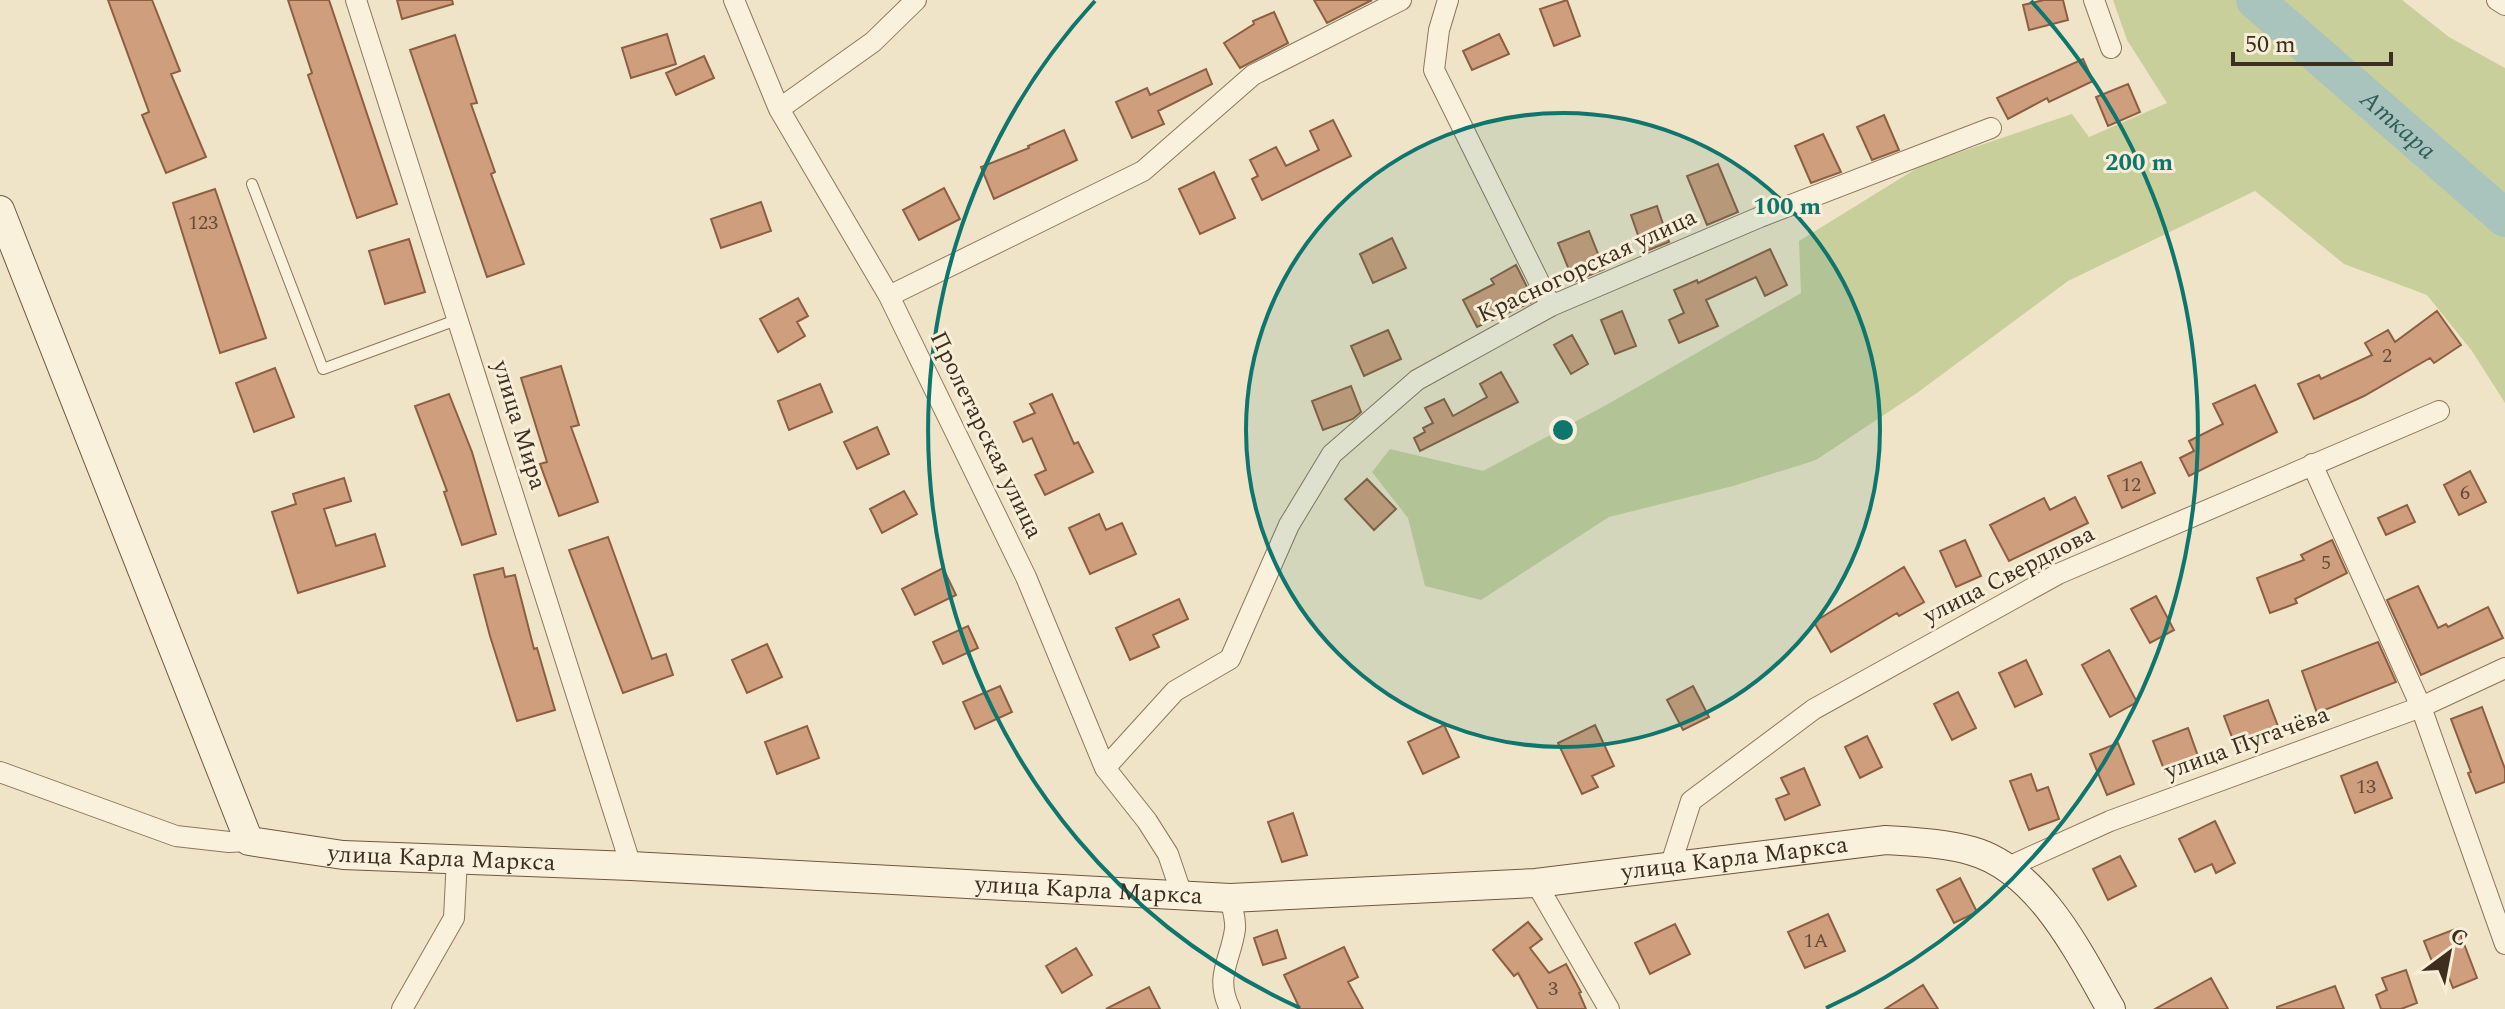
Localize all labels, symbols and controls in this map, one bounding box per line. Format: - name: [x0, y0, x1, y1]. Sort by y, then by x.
- scale bar: [2233, 16, 2391, 66]
- text: 50 m: [2245, 27, 2296, 63]
- water label: Аткара: [2350, 79, 2445, 170]
- text: 200 m: [2105, 145, 2173, 181]
- text: 100 m: [1753, 189, 1821, 225]
- street label: Красногорская улица: [1471, 199, 1703, 333]
- house number: 123: [188, 208, 218, 238]
- street label: Пролетарская улица: [920, 325, 1052, 545]
- house number: 2: [2382, 341, 2392, 371]
- street label: улица Мира: [482, 355, 556, 494]
- centre of rings: [1549, 416, 1577, 444]
- house number: 12: [2121, 470, 2141, 500]
- house number: 6: [2460, 478, 2470, 508]
- street label: улица Свердлова: [1916, 516, 2101, 634]
- house number: 5: [2321, 548, 2331, 578]
- street label: улица Пугачёва: [2159, 696, 2335, 790]
- house number: 13: [2356, 772, 2376, 802]
- street label: улица Карла Маркса: [1618, 827, 1850, 890]
- street label: улица Карла Маркса: [324, 835, 556, 881]
- street label: улица Карла Маркса: [973, 866, 1204, 915]
- north arrow: [2409, 913, 2489, 993]
- text: С: [2443, 919, 2474, 955]
- house number: 1А: [1804, 926, 1829, 956]
- house number: 3: [1548, 974, 1558, 1004]

